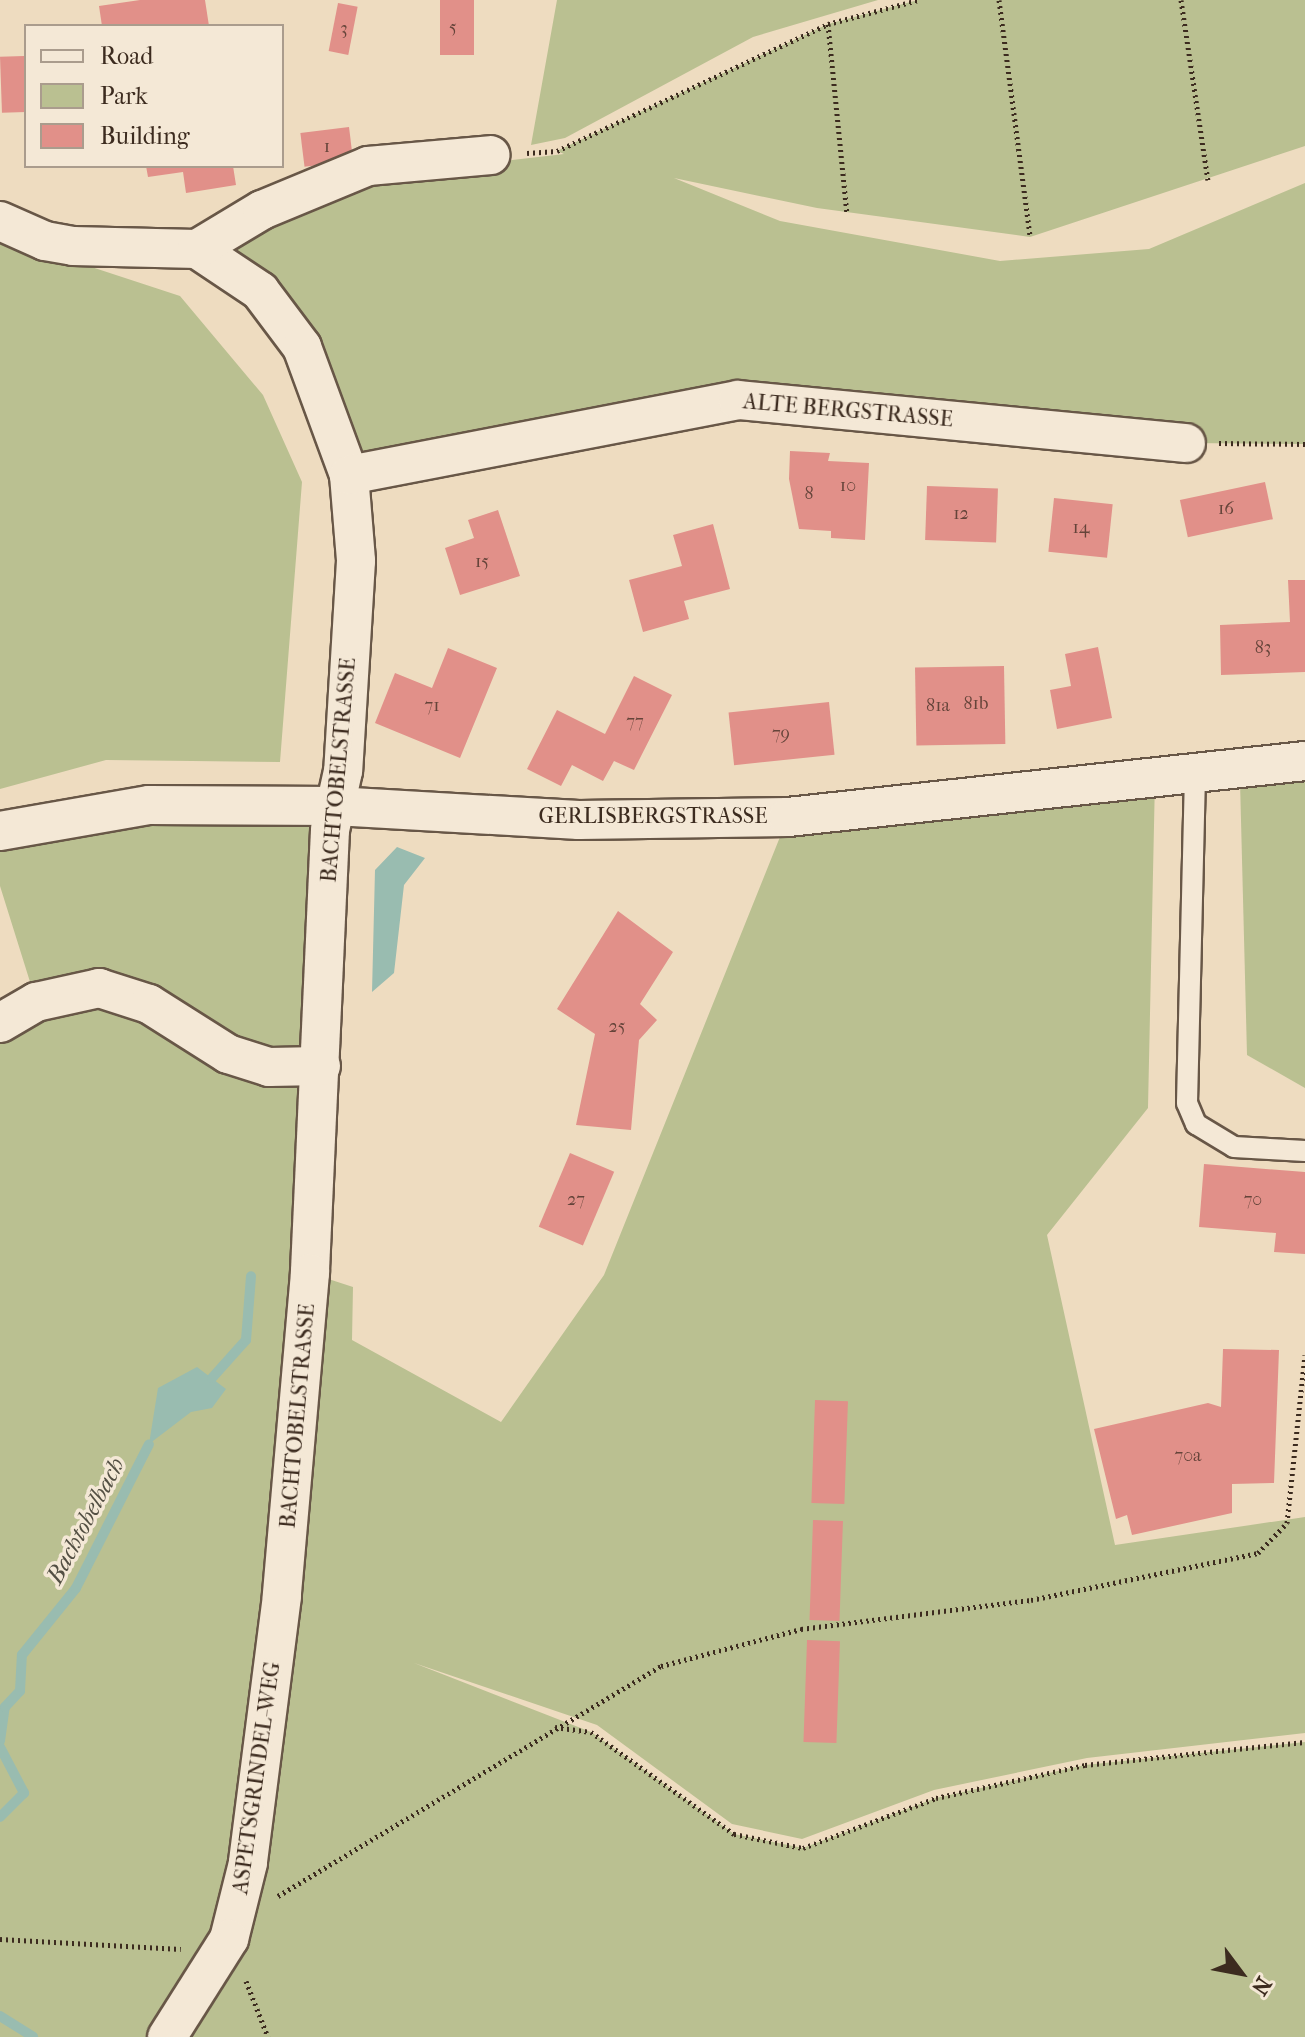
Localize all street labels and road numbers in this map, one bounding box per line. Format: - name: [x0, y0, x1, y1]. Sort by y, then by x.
- street label: ALTE BERGSTRASSE: [742, 389, 954, 433]
- street label: BACHTOBELSTRASSE: [316, 656, 362, 884]
- street label: GERLISBERGSTRASSE: [538, 804, 768, 830]
- street label: BACHTOBELSTRASSE: [275, 1302, 321, 1530]
- street label: ASPETSGRINDEL-WEG: [228, 1660, 286, 1896]

